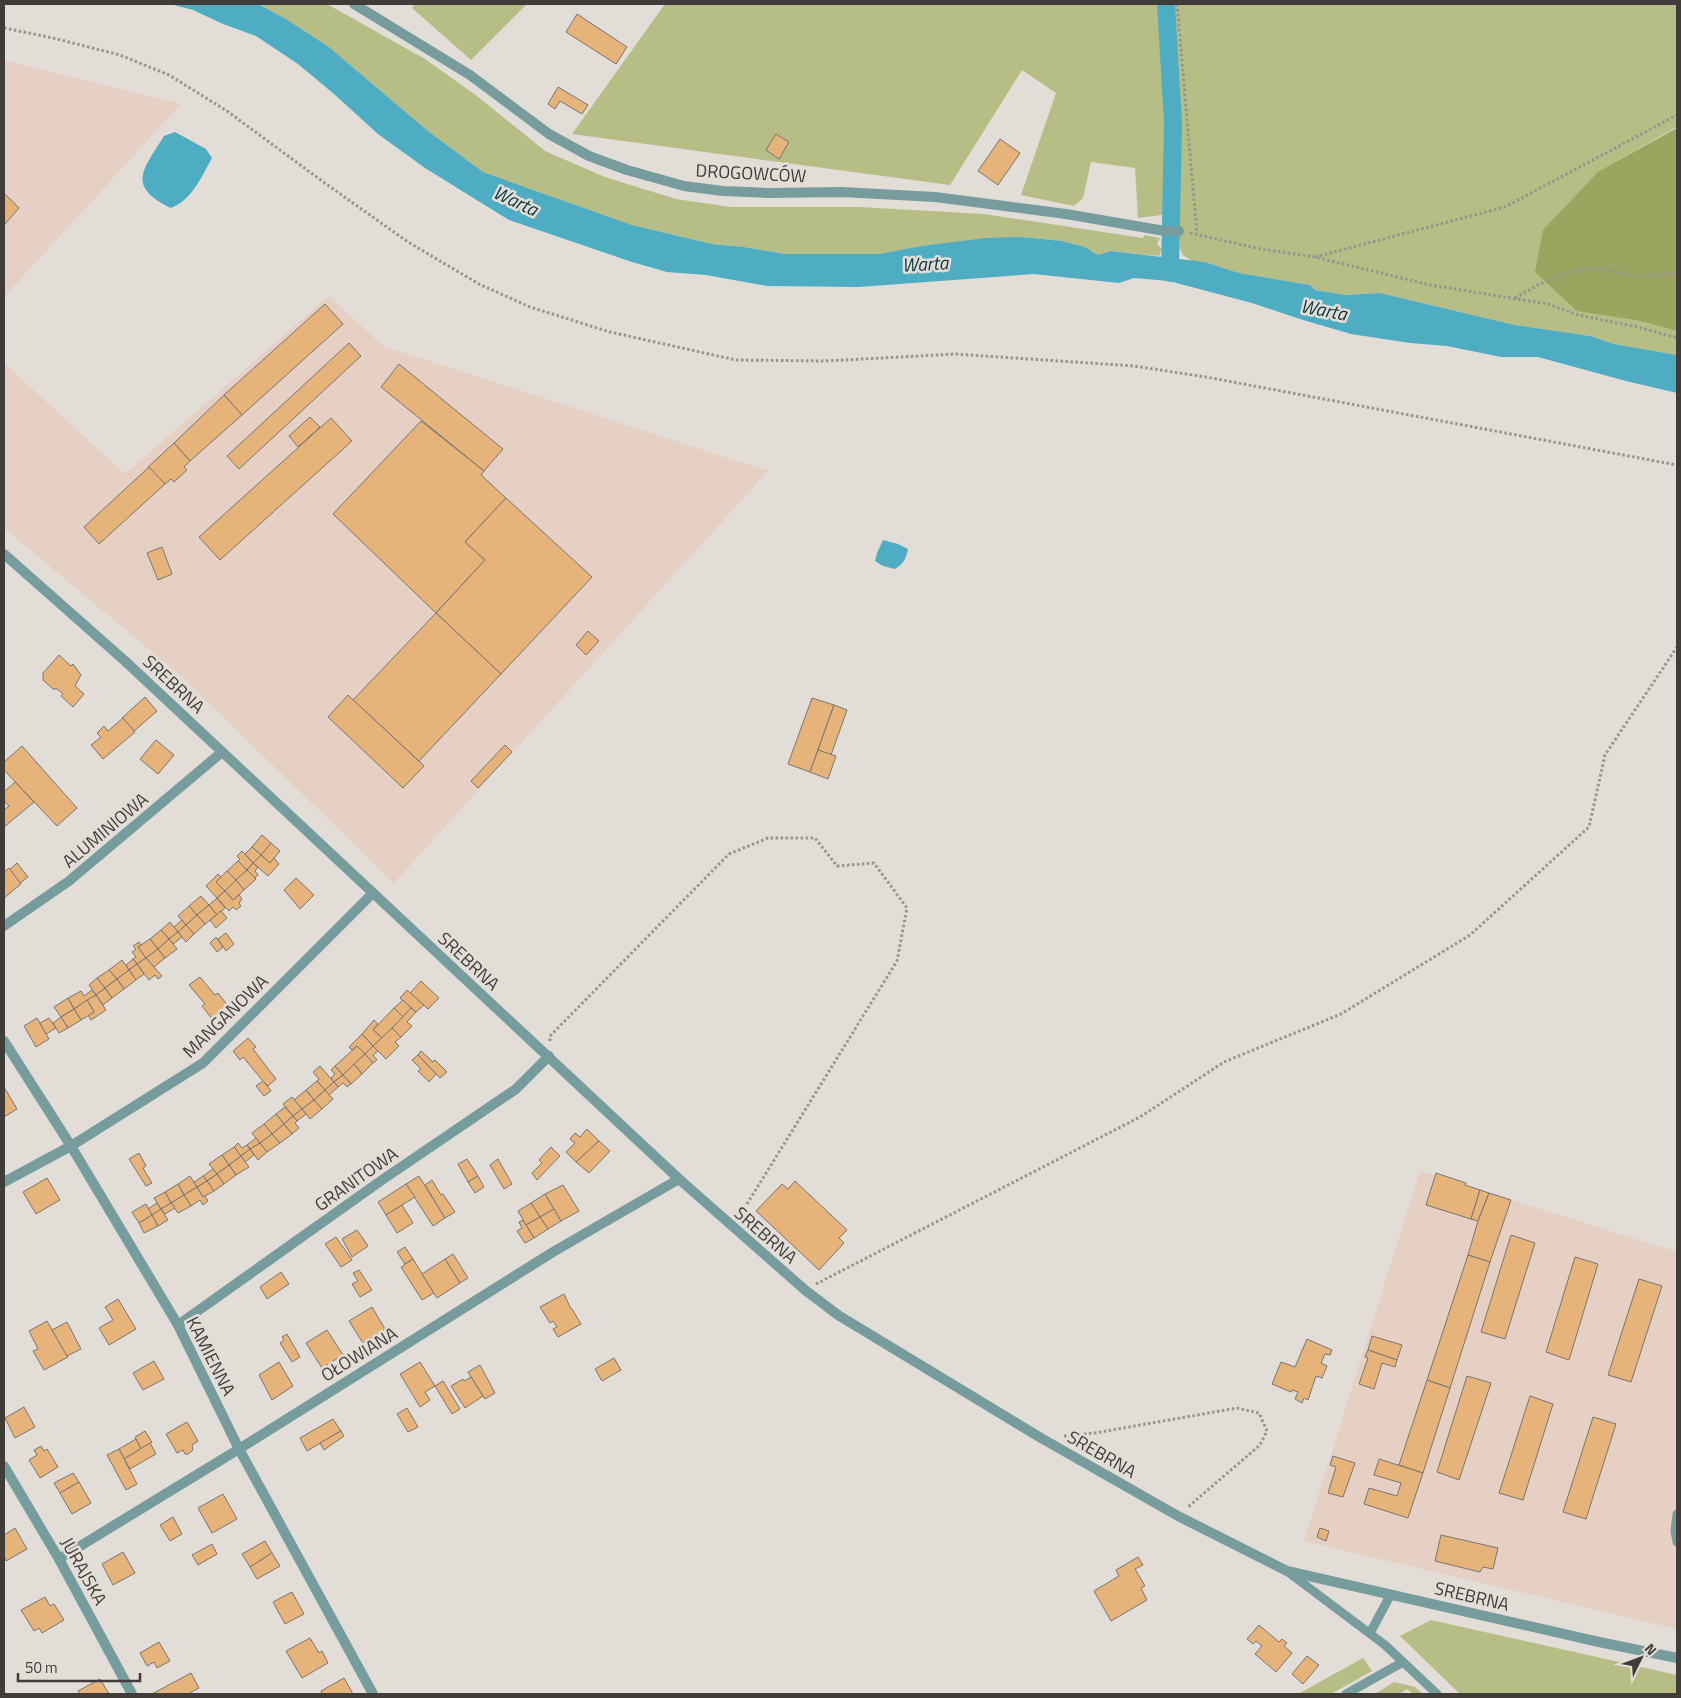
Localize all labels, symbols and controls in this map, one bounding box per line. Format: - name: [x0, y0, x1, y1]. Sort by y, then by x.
- street label: DROGOWCÓW: [695, 157, 807, 189]
- water label: Warta: [489, 177, 544, 224]
- water label: Warta: [901, 247, 950, 279]
- water label: Warta: [1298, 290, 1351, 328]
- street label: SREBRNA: [137, 648, 211, 720]
- street label: ALUMINIOWA: [56, 786, 154, 874]
- street label: SREBRNA: [432, 925, 506, 997]
- street label: MANGANOWA: [176, 968, 274, 1064]
- street label: GRANITOWA: [309, 1140, 404, 1218]
- street label: SREBRNA: [729, 1200, 804, 1270]
- street label: KAMIENNA: [180, 1312, 243, 1400]
- street label: OŁOWIANA: [315, 1320, 403, 1388]
- street label: SREBRNA: [1062, 1423, 1142, 1485]
- street label: JURAJSKA: [54, 1532, 114, 1610]
- street label: SREBRNA: [1432, 1574, 1512, 1618]
- north arrow: [1616, 1633, 1666, 1683]
- text: N: [1640, 1638, 1662, 1660]
- scale bar: [18, 1650, 140, 1682]
- text: 50 m: [25, 1656, 58, 1679]

